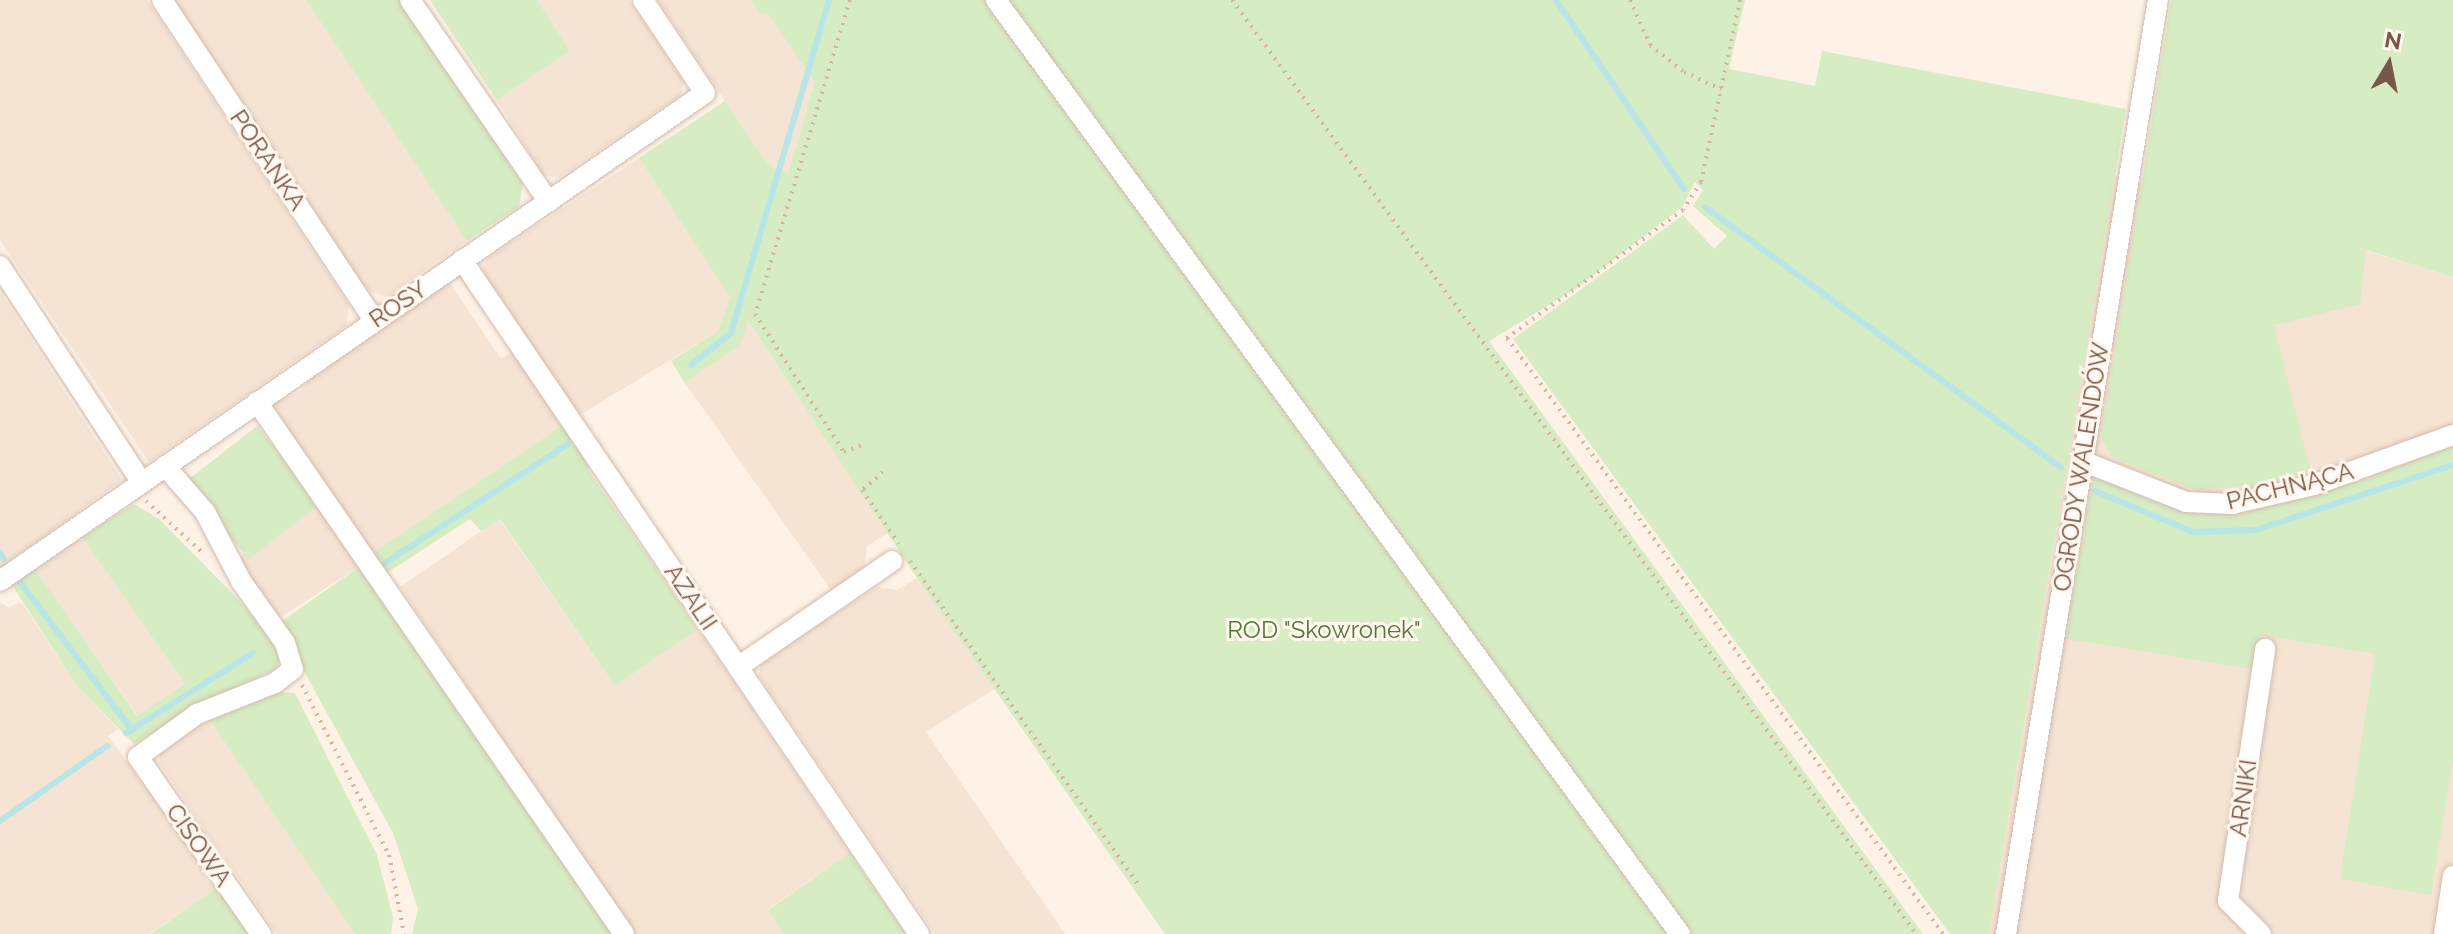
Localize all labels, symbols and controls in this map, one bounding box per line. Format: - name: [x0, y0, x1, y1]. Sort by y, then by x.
- north arrow: [2349, 24, 2429, 104]
- text: N: [2383, 26, 2404, 55]
- street label: PORANKA: [224, 104, 312, 216]
- street label: ROSY: [364, 274, 432, 334]
- street label: OGRODY WALENDÓW: [2047, 340, 2115, 594]
- street label: PACHNĄCA: [2223, 456, 2357, 516]
- street label: AZALII: [659, 559, 723, 635]
- park label: ROD "Skowronek": [1227, 616, 1421, 644]
- street label: ARNIKI: [2223, 757, 2263, 839]
- street label: CISOWA: [160, 798, 238, 892]

